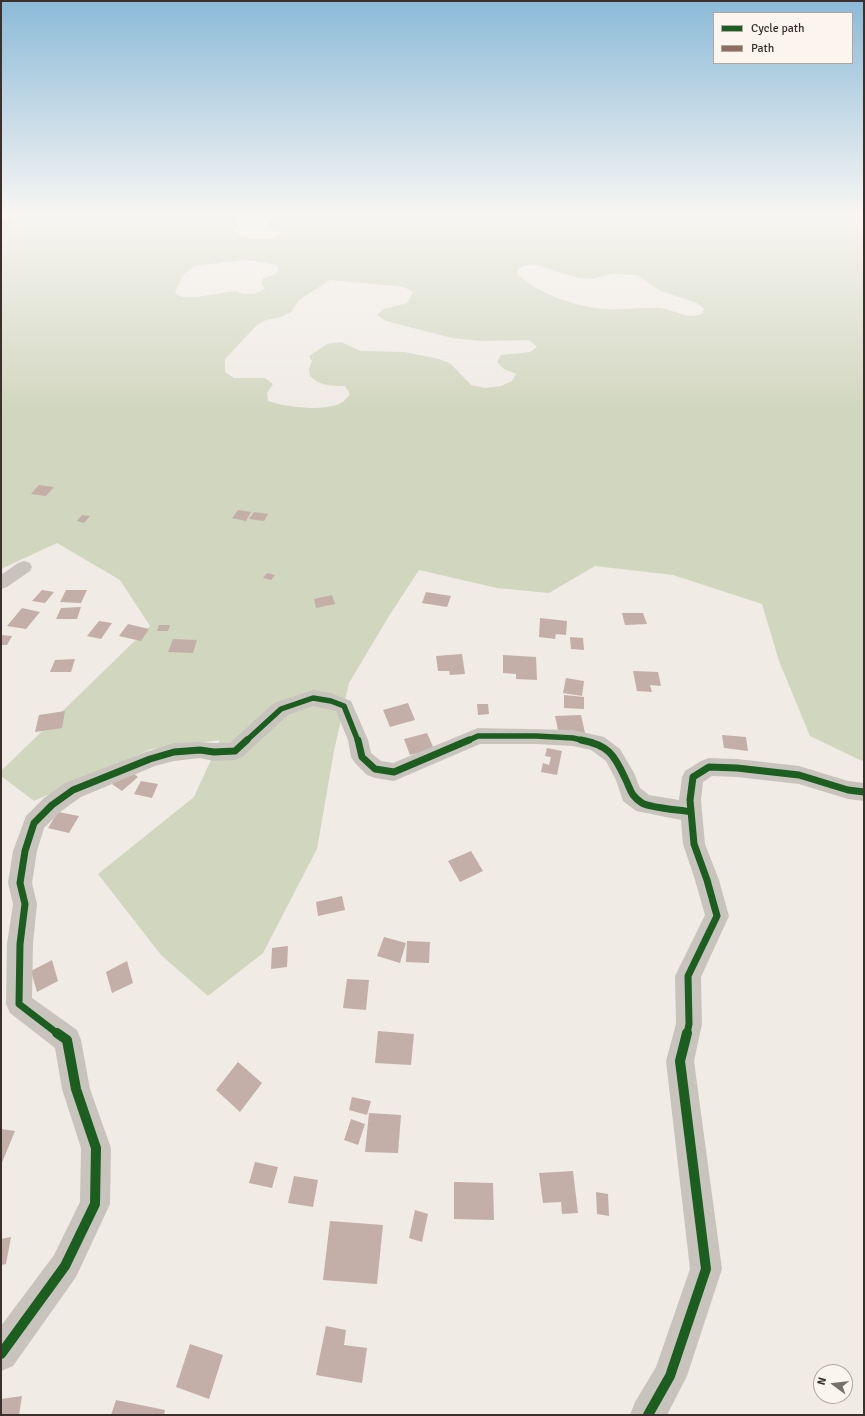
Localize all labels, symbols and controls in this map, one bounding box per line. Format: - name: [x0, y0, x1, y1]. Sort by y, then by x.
- legend: [713, 12, 853, 64]
- text: Cycle path: [751, 21, 804, 36]
- text: Path: [751, 41, 774, 56]
- north arrow: [813, 1364, 853, 1404]
- text: N: [815, 1376, 829, 1386]

